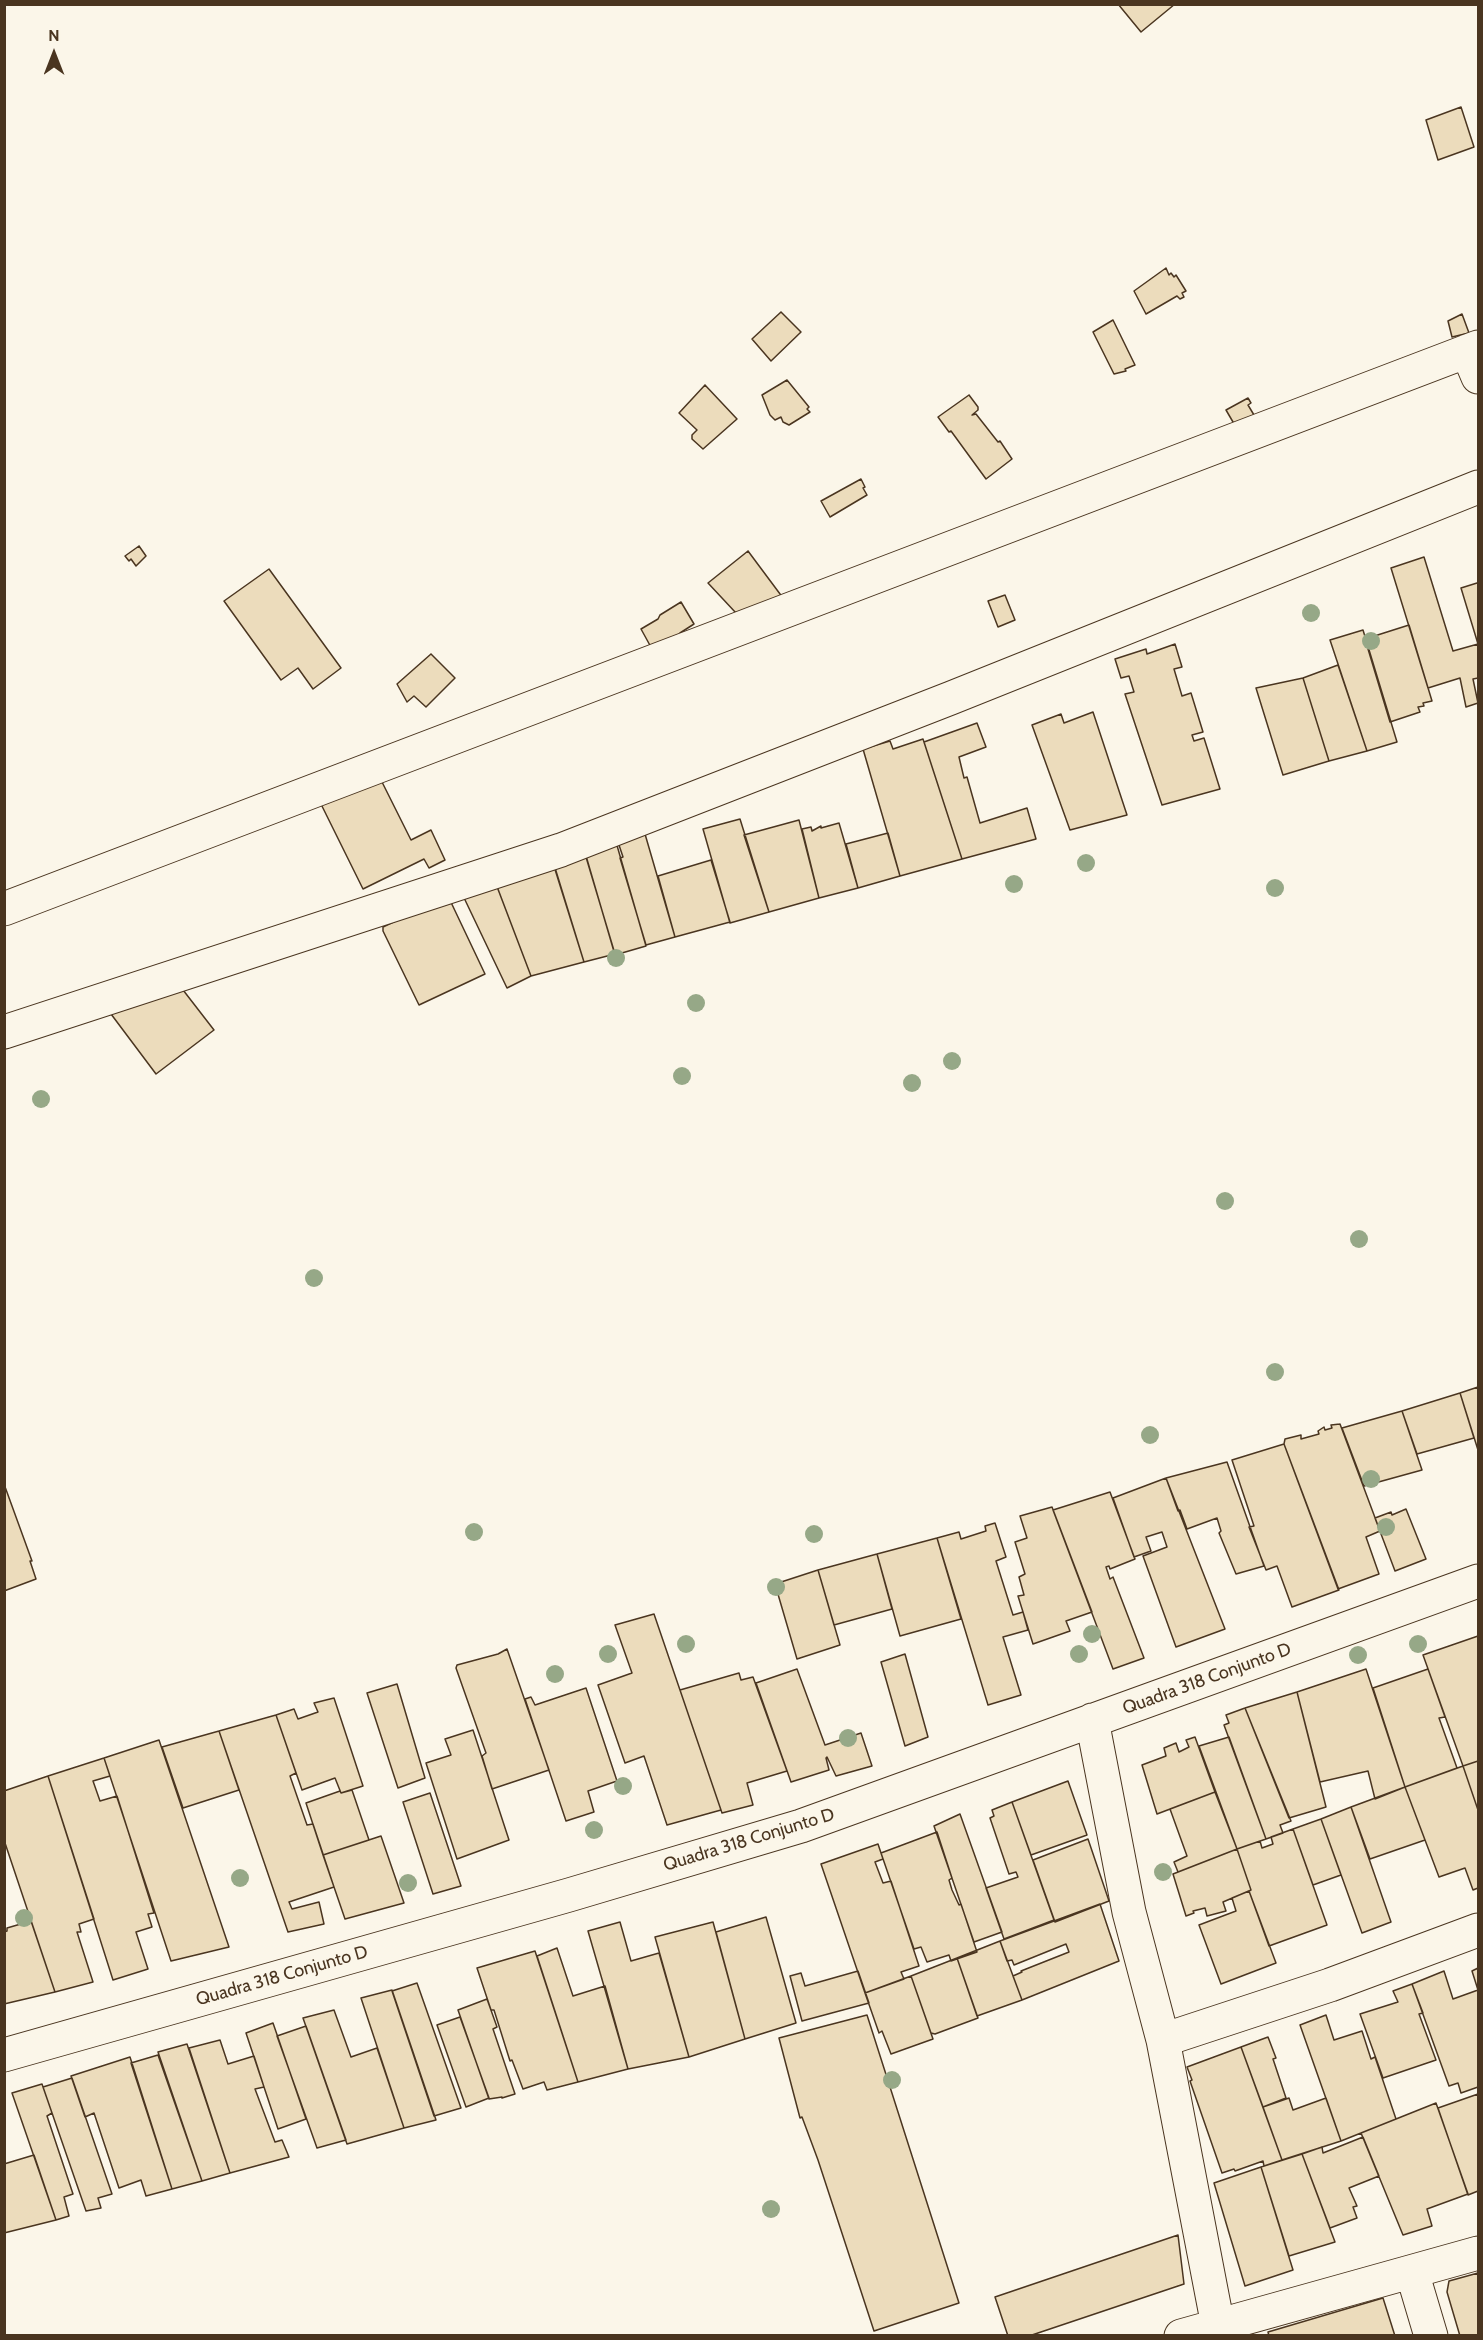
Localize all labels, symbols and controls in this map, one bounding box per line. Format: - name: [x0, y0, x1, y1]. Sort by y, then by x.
- north arrow: [24, 24, 84, 84]
- text: N: [48, 26, 60, 45]
- street label: Quadra 318 Conjunto D: [1120, 1638, 1294, 1720]
- street label: Quadra 318 Conjunto D: [661, 1804, 837, 1876]
- street label: Quadra 318 Conjunto D: [194, 1941, 370, 2011]

